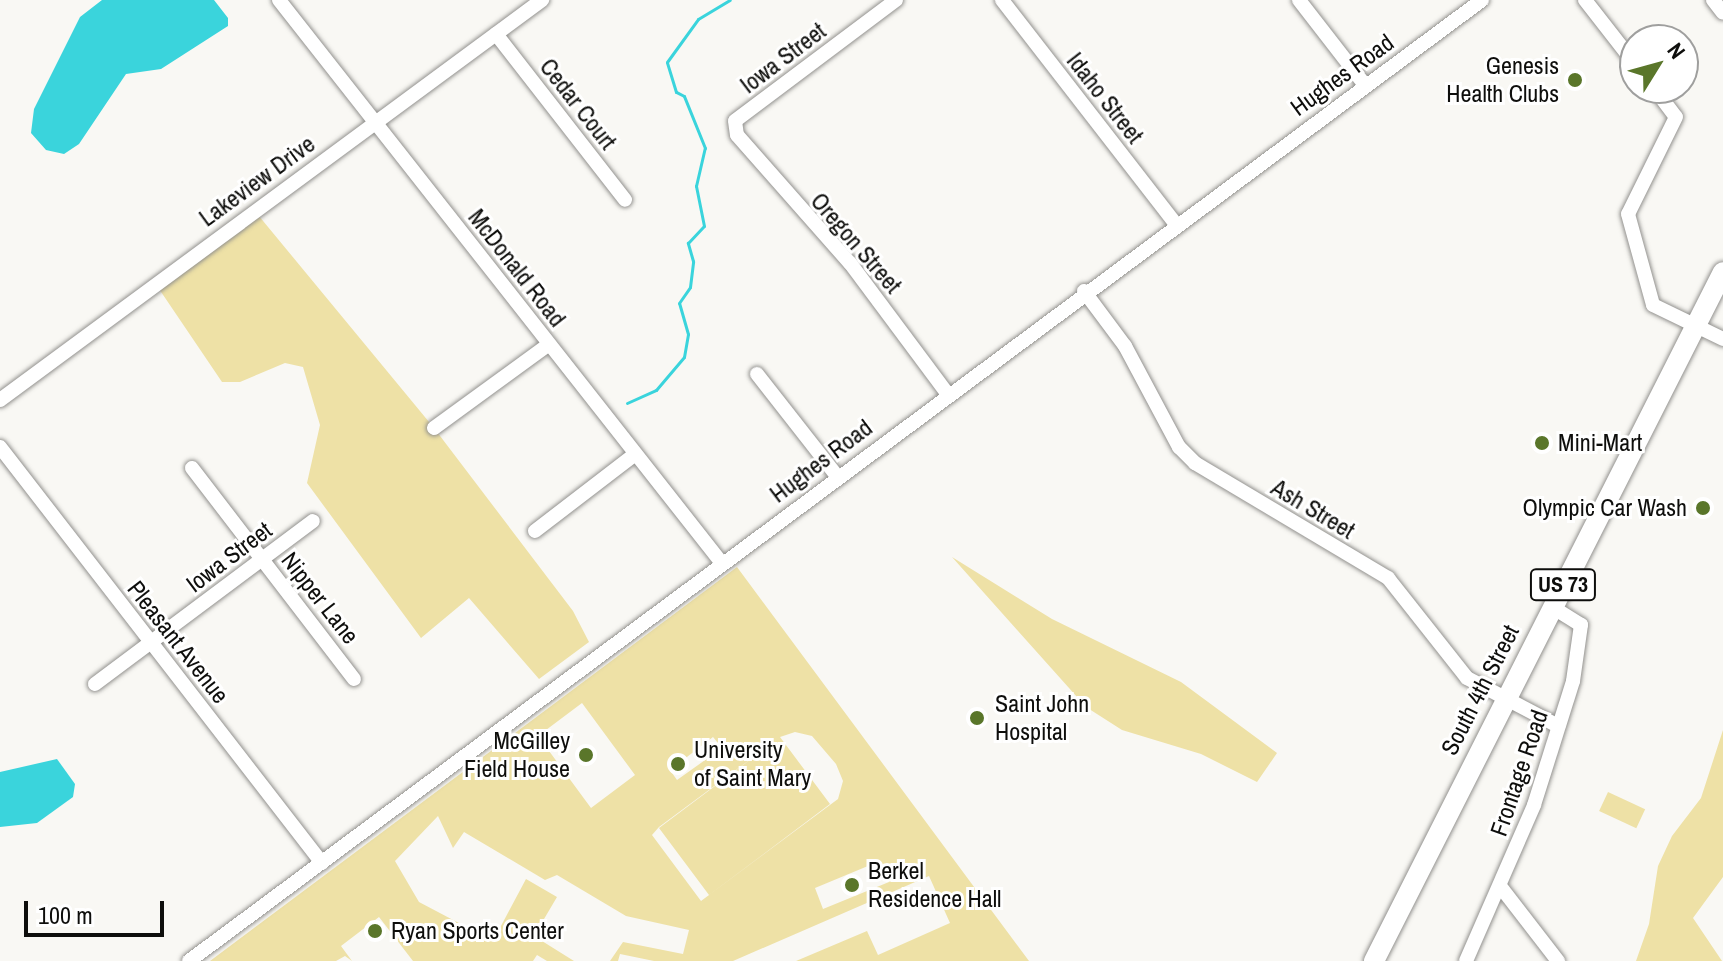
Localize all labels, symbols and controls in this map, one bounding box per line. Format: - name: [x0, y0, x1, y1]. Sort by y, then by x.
- street label: Iowa Street: [735, 17, 831, 99]
- north arrow: [1619, 24, 1699, 104]
- street label: Hughes Road: [1285, 28, 1399, 122]
- text: N: [1661, 37, 1692, 65]
- street label: Idaho Street: [1061, 47, 1149, 149]
- place label: Genesis Health Clubs: [1446, 52, 1559, 108]
- street label: Cedar Court: [534, 53, 622, 155]
- marker: Genesis Health Clubs: [1566, 71, 1584, 89]
- street label: Lakeview Drive: [194, 129, 320, 233]
- street label: Oregon Street: [805, 187, 907, 299]
- street label: McDonald Road: [462, 204, 572, 332]
- street label: Hughes Road: [764, 413, 878, 509]
- place label: Mini-Mart: [1558, 429, 1642, 457]
- marker: Mini-Mart: [1533, 434, 1551, 452]
- street label: Ash Street: [1266, 473, 1360, 545]
- place label: Olympic Car Wash: [1523, 494, 1687, 522]
- marker: Olympic Car Wash: [1694, 499, 1712, 517]
- street label: Iowa Street: [181, 516, 277, 598]
- street label: Nipper Lane: [275, 546, 365, 650]
- road number: US 73: [1529, 567, 1597, 603]
- street label: Pleasant Avenue: [121, 575, 235, 709]
- street label: South 4th Street: [1435, 620, 1525, 760]
- place label: Saint John Hospital: [995, 690, 1089, 746]
- street label: Frontage Road: [1484, 706, 1554, 840]
- marker: Saint John Hospital: [966, 707, 988, 729]
- place label: McGilley Field House: [464, 727, 570, 783]
- place label: University of Saint Mary: [694, 736, 811, 792]
- marker: McGilley Field House: [577, 746, 595, 764]
- marker: University of Saint Mary: [669, 755, 687, 773]
- place label: Berkel Residence Hall: [868, 857, 1001, 913]
- marker: Berkel Residence Hall: [843, 876, 861, 894]
- scale bar: [28, 885, 168, 935]
- text: 100 m: [38, 899, 93, 931]
- place label: Ryan Sports Center: [391, 917, 564, 945]
- marker: Ryan Sports Center: [366, 922, 384, 940]

